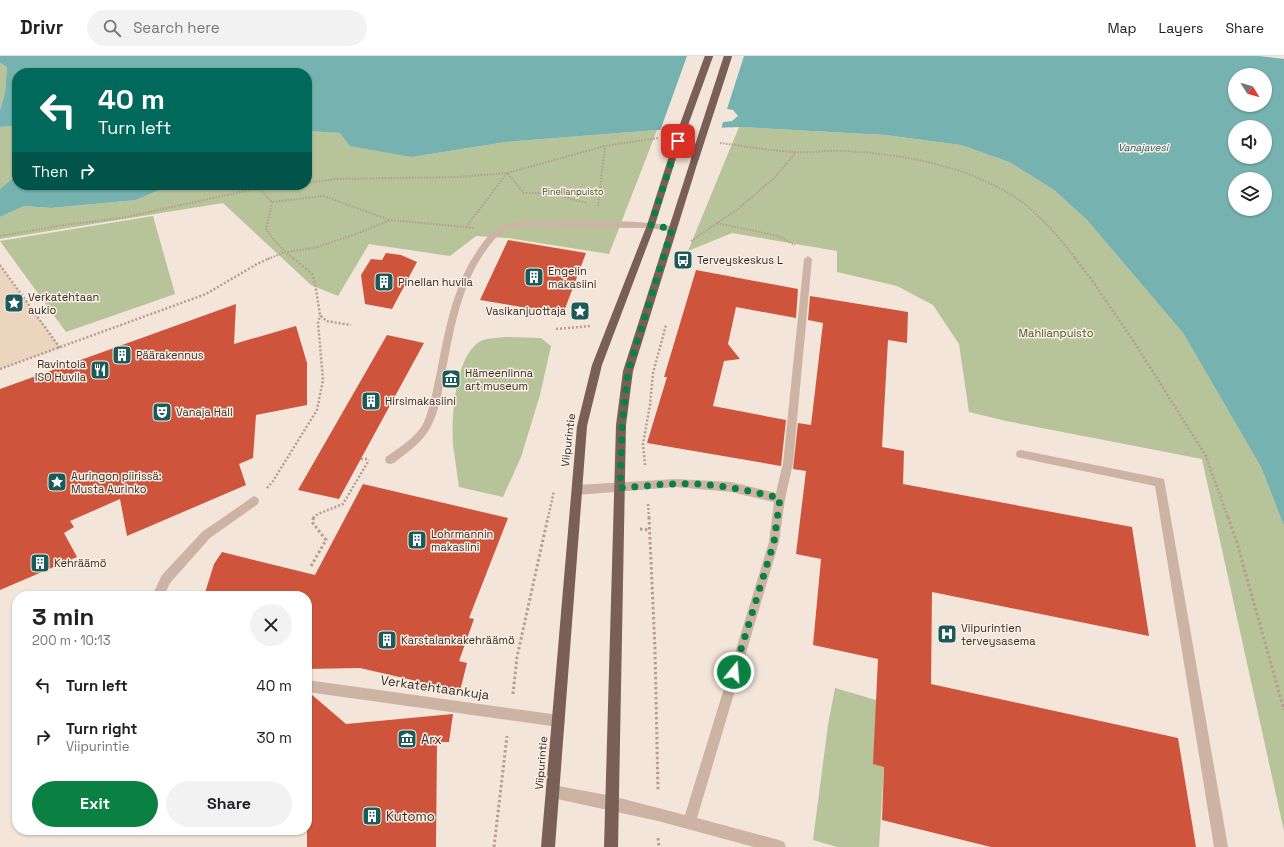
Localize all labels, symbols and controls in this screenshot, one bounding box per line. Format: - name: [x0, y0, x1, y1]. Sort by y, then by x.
- search box: [87, 10, 367, 46]
- text: Drivr: [20, 15, 63, 40]
- icon: search: [101, 17, 123, 39]
- text: Search here: [133, 18, 220, 37]
- text: Map: [1107, 19, 1137, 37]
- text: Layers: [1159, 19, 1203, 37]
- text: Share: [1225, 19, 1264, 37]
- north arrow: [1228, 68, 1272, 112]
- map controls: [1228, 68, 1272, 216]
- text: 40 m: [98, 81, 165, 117]
- icon: left: [32, 84, 84, 136]
- text: Turn left: [98, 116, 171, 139]
- button: sound: [1228, 120, 1272, 164]
- pin: [661, 124, 695, 158]
- icon: arrive: [667, 130, 689, 152]
- water label: Vanajavesi: [1118, 141, 1170, 154]
- icon: right: [76, 160, 98, 182]
- text: Then: [32, 162, 68, 181]
- button: layers: [1228, 172, 1272, 216]
- park label: Pinellanpuisto: [542, 186, 604, 198]
- bus stop icon: Terveyskeskus L: [672, 249, 694, 271]
- place label: Terveyskeskus L: [697, 253, 783, 267]
- place label: Engelin makasiini: [548, 264, 597, 291]
- building icon: Engelin makasiini: [523, 266, 545, 288]
- building icon: Pinellan huvila: [373, 271, 395, 293]
- place label: Pinellan huvila: [398, 275, 474, 289]
- place label: Verkatehtaan aukio: [28, 290, 99, 317]
- place icon: Verkatehtaan aukio: [3, 292, 25, 314]
- place icon: Vasikanjuottaja: [569, 300, 591, 322]
- place label: Vasikanjuottaja: [486, 304, 567, 318]
- park label: Mahlianpuisto: [1019, 326, 1094, 340]
- building icon: Päärakennus: [111, 344, 133, 366]
- place label: Päärakennus: [136, 348, 204, 362]
- place label: Ravintola ISO Huvila: [35, 357, 87, 384]
- restaurant icon: Ravintola ISO Huvila: [89, 359, 111, 381]
- place label: Hämeenlinna art museum: [465, 366, 534, 393]
- museum icon: Hämeenlinna art museum: [440, 368, 462, 390]
- building icon: Hirsimakasiini: [360, 390, 382, 412]
- place label: Hirsimakasiini: [385, 394, 456, 408]
- theatre icon: Vanaja Hall: [151, 401, 173, 423]
- place label: Vanaja Hall: [176, 405, 233, 419]
- street label: Viipurintie: [558, 412, 578, 468]
- place label: Auringon piirissä: Musta Aurinko: [71, 469, 162, 496]
- place icon: Auringon piirissä: Musta Aurinko: [46, 471, 68, 493]
- place label: Lohrmannin makasiini: [431, 527, 493, 554]
- building icon: Lohrmannin makasiini: [406, 529, 428, 551]
- building icon: Kehräämö: [29, 552, 51, 574]
- place label: Kehräämö: [54, 556, 107, 570]
- text: 3 min: [32, 601, 94, 632]
- button: close: [250, 604, 292, 646]
- place label: Viipurintien terveysasema: [961, 621, 1036, 648]
- hospital icon: Viipurintien terveysasema: [936, 623, 958, 645]
- building icon: Karstalankakehräämö: [376, 629, 398, 651]
- text: 200 m · 10:13: [32, 632, 110, 649]
- place label: Karstalankakehräämö: [401, 633, 515, 647]
- position arrow: [713, 651, 755, 693]
- street label: Verkatehtaankuja: [379, 671, 491, 704]
- icon: left: [32, 674, 54, 696]
- text: Turn left: [66, 676, 128, 695]
- text: 40 m: [256, 676, 292, 695]
- text: Turn right: [66, 719, 137, 738]
- icon: right: [32, 726, 54, 748]
- text: 30 m: [257, 728, 292, 747]
- museum icon: Arx: [396, 728, 418, 750]
- place label: Arx: [421, 731, 442, 748]
- street label: Viipurintie: [532, 736, 550, 790]
- text: Viipurintie: [66, 738, 129, 755]
- button: Exit: [32, 781, 158, 827]
- button: Share: [166, 781, 292, 827]
- building icon: Kutomo: [361, 805, 383, 827]
- place label: Kutomo: [386, 808, 435, 825]

